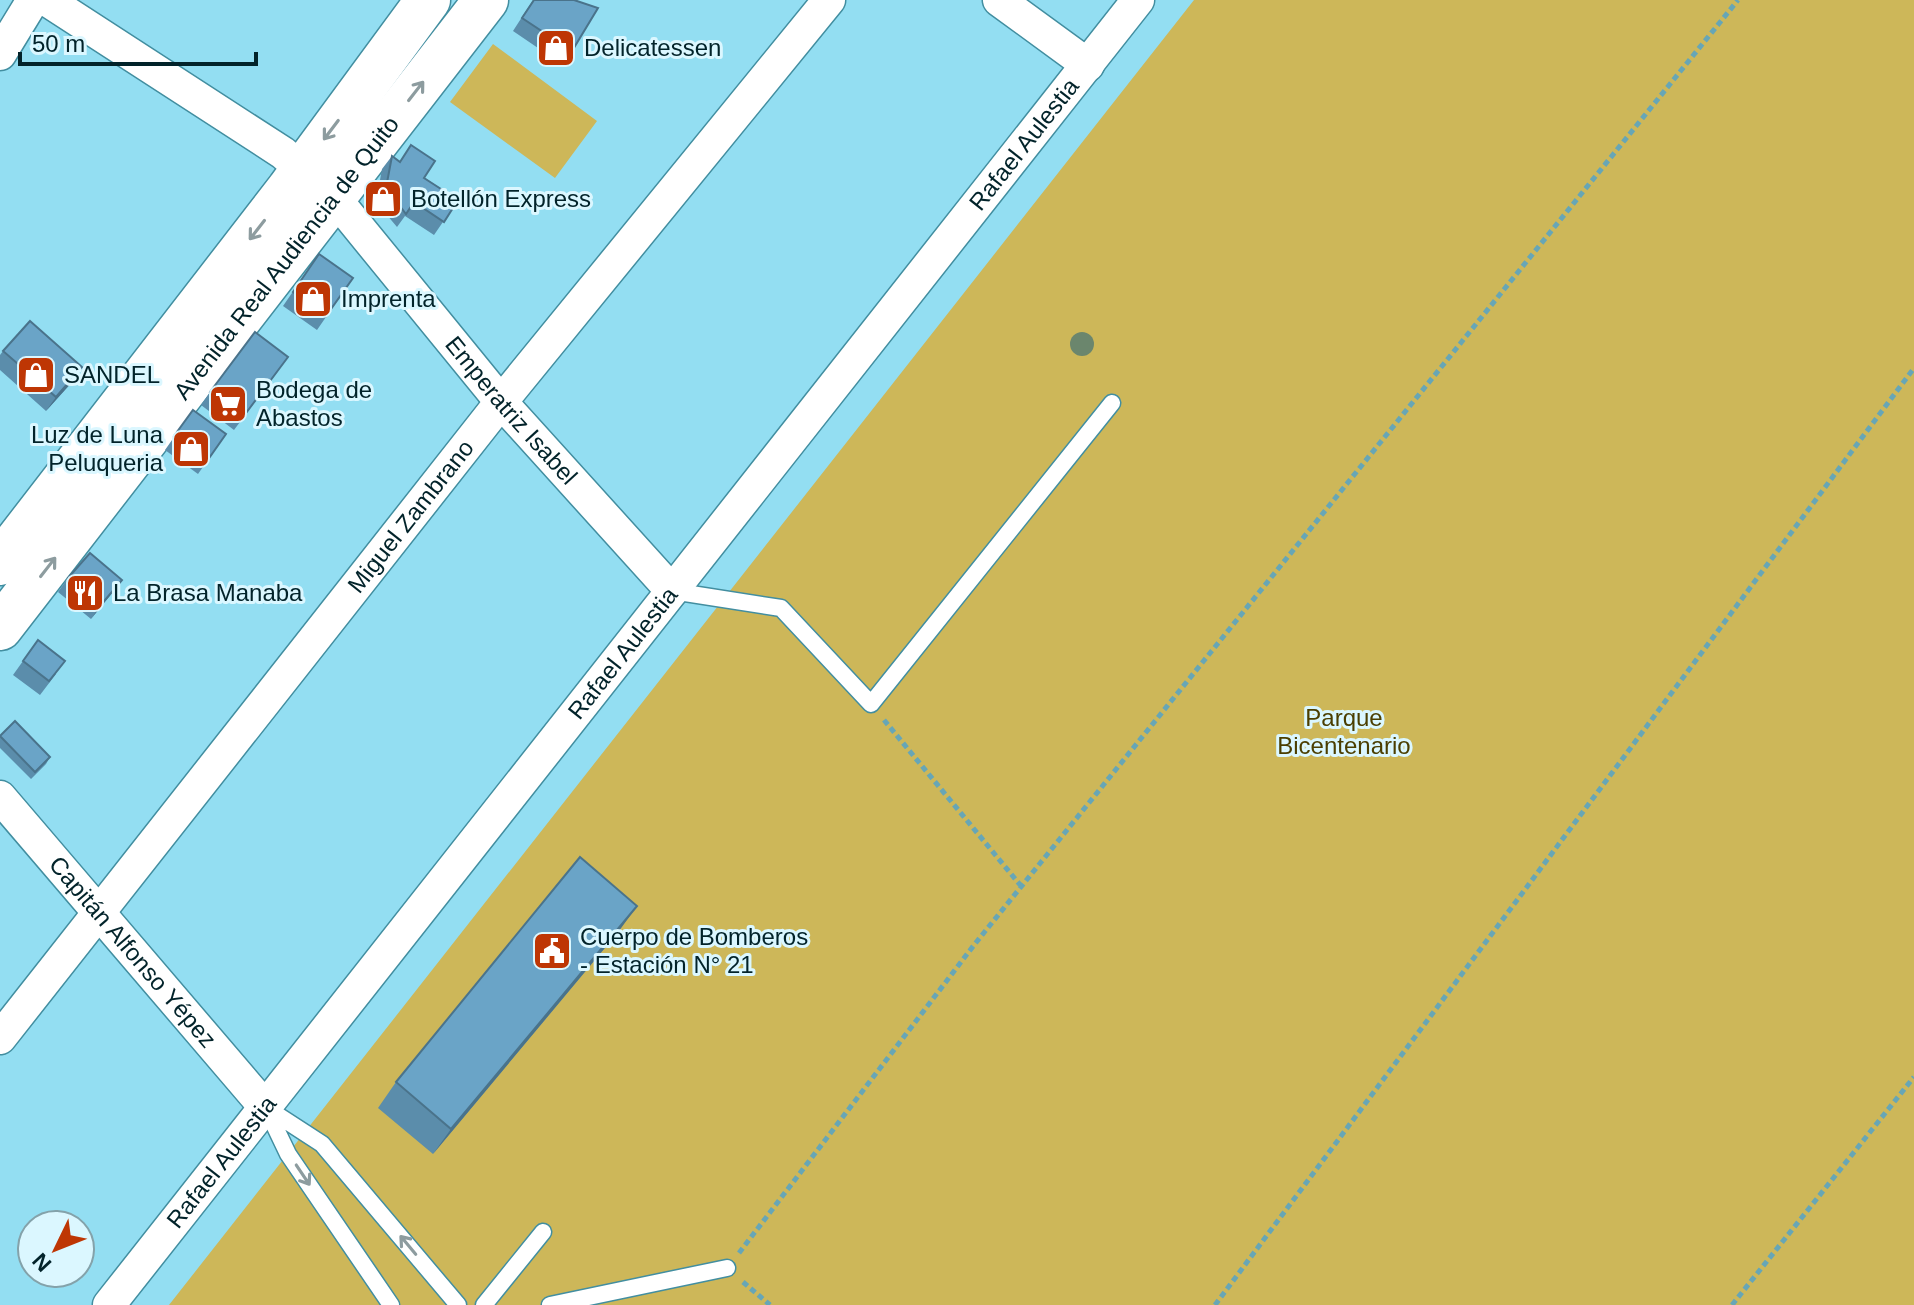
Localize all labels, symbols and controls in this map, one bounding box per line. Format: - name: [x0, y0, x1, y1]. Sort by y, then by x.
- scale bar: [20, 16, 256, 66]
- shop icon: Delicatessen: [535, 27, 577, 69]
- text: 50 m: [32, 30, 85, 57]
- place label: Delicatessen: [584, 34, 721, 61]
- street label: Rafael Aulestia: [964, 72, 1084, 215]
- one-way arrow: [407, 81, 424, 102]
- street label: Avenida Real Audiencia de Quito: [168, 111, 404, 405]
- one-way arrow: [323, 119, 340, 140]
- shop icon: Botellón Express: [362, 178, 404, 220]
- place label: Botellón Express: [411, 185, 591, 212]
- one-way arrow: [248, 219, 265, 241]
- shop icon: Imprenta: [292, 278, 334, 320]
- place label: Imprenta: [341, 285, 436, 312]
- street label: Emperatriz Isabel: [440, 331, 583, 490]
- shop icon: SANDEL: [15, 354, 57, 396]
- place label: SANDEL: [64, 361, 160, 388]
- place label: Bodega de Abastos: [256, 376, 372, 431]
- supermarket icon: Bodega de Abastos: [207, 383, 249, 425]
- place label: Luz de Luna Peluqueria: [31, 421, 164, 476]
- shop icon: Luz de Luna Peluqueria: [170, 428, 212, 470]
- street label: Miguel Zambrano: [342, 434, 479, 598]
- one-way arrow: [39, 557, 56, 578]
- restaurant icon: La Brasa Manaba: [64, 572, 106, 614]
- place label: La Brasa Manaba: [113, 579, 303, 606]
- street label: Rafael Aulestia: [562, 581, 683, 724]
- park label: Parque Bicentenario: [1277, 704, 1411, 759]
- street label: Capitán Alfonso Yépez: [44, 851, 222, 1053]
- place label: Cuerpo de Bomberos - Estación N° 21: [580, 923, 808, 978]
- public building icon: Cuerpo de Bomberos - Estación N° 21: [531, 930, 573, 972]
- street label: Rafael Aulestia: [161, 1090, 282, 1233]
- one-way arrow: [295, 1163, 311, 1186]
- north arrow: [16, 1209, 96, 1289]
- one-way arrow: [399, 1236, 417, 1256]
- text: N: [27, 1248, 56, 1277]

